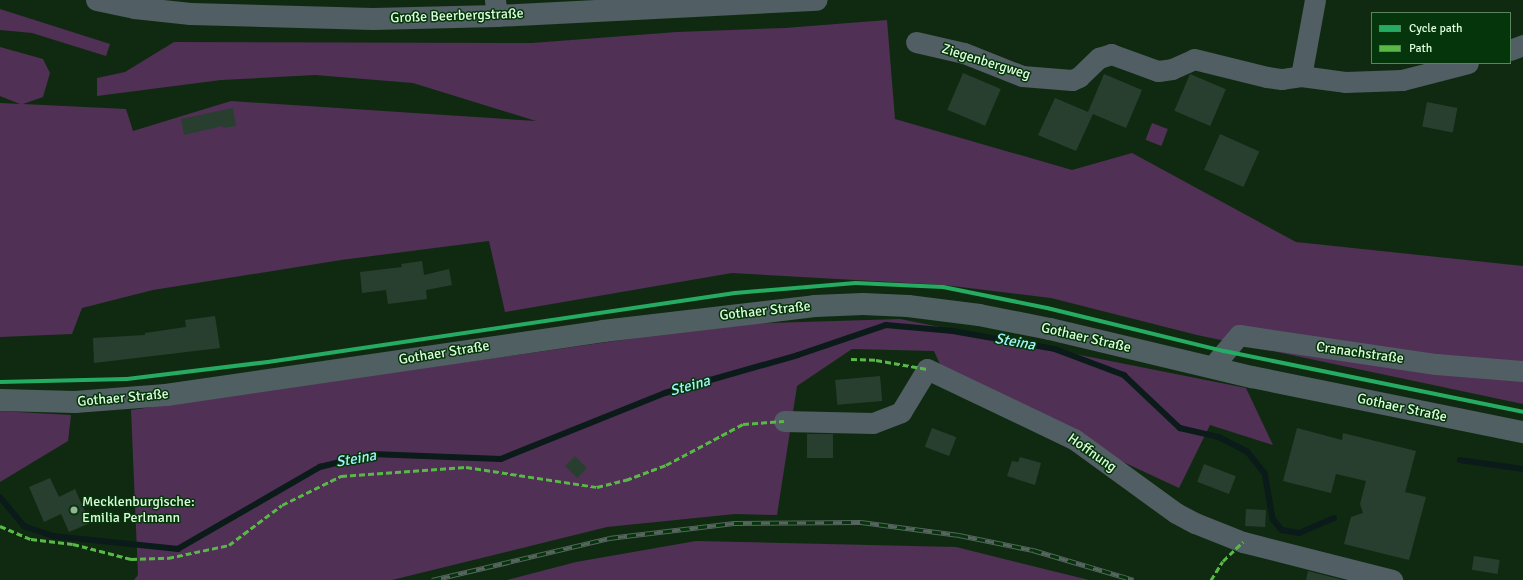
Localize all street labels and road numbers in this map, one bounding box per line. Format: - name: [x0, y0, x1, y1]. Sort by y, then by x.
- street label: Große Beerbergstraße: [390, 5, 524, 27]
- street label: Ziegenbergweg: [940, 41, 1032, 83]
- street label: Gothaer Straße: [719, 298, 811, 324]
- street label: Gothaer Straße: [1039, 320, 1133, 356]
- street label: Gothaer Straße: [397, 338, 491, 368]
- street label: Cranachstraße: [1315, 339, 1405, 367]
- street label: Gothaer Straße: [77, 386, 169, 410]
- street label: Gothaer Straße: [1355, 390, 1449, 426]
- street label: Hoffnung: [1064, 430, 1120, 476]

